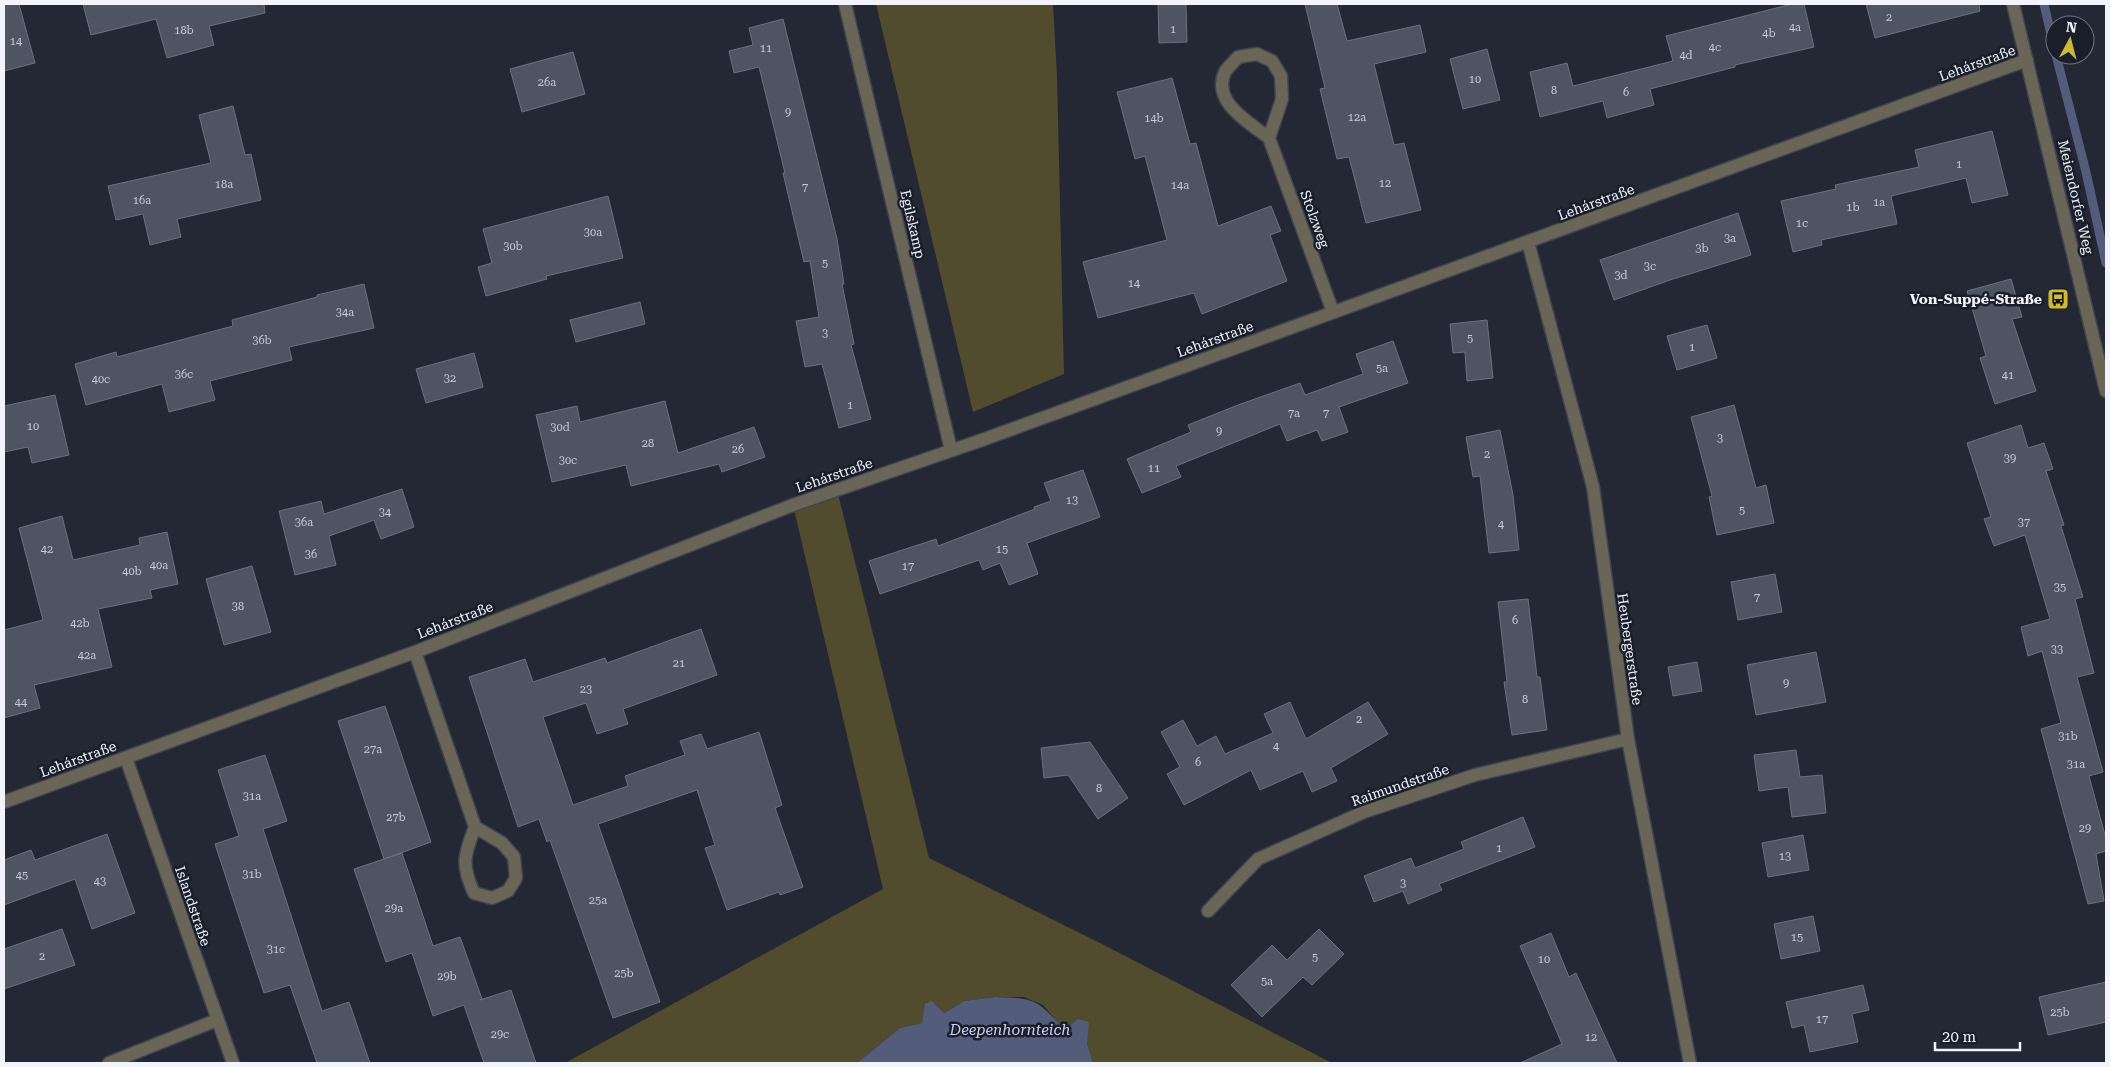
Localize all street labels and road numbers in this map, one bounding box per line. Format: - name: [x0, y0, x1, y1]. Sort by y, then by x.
- street label: Lehárstraße: [1937, 42, 2018, 84]
- street label: Meiendorfer Weg: [2055, 138, 2097, 256]
- street label: Lehárstraße: [1556, 181, 1637, 223]
- street label: Egilskamp: [897, 188, 929, 260]
- street label: Stolzweg: [1297, 188, 1333, 250]
- street label: Lehárstraße: [1175, 318, 1256, 360]
- street label: Lehárstraße: [793, 454, 875, 496]
- street label: Heubergerstraße: [1614, 592, 1646, 706]
- street label: Lehárstraße: [415, 598, 496, 642]
- street label: Lehárstraße: [38, 738, 119, 780]
- street label: Raimundstraße: [1349, 761, 1451, 809]
- street label: Islandstraße: [172, 864, 214, 948]

